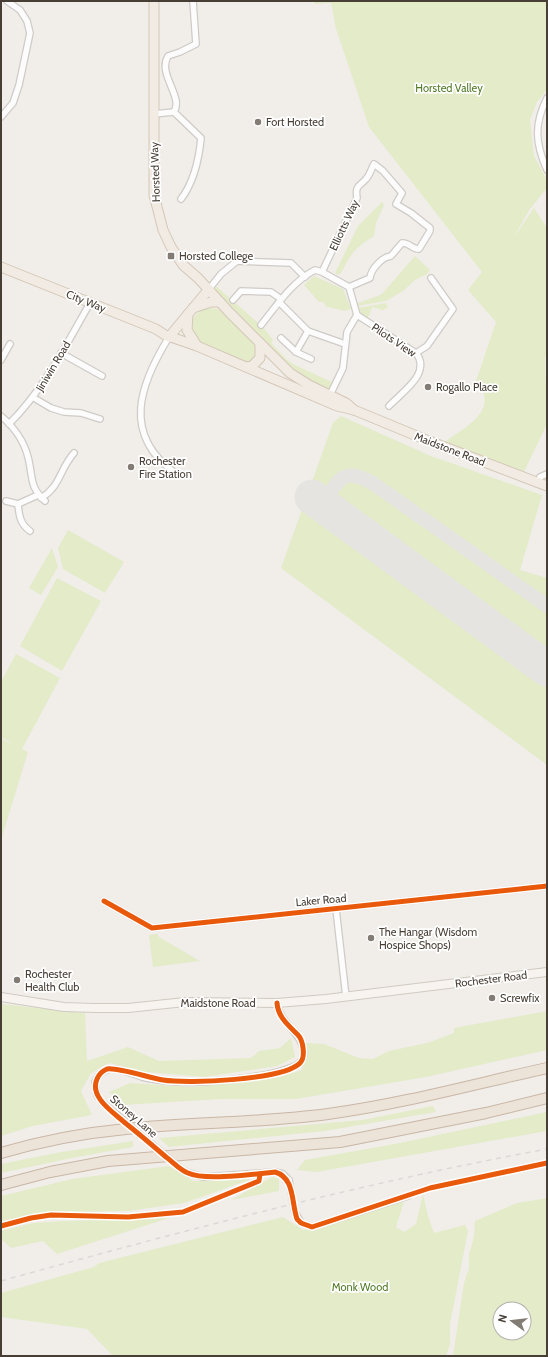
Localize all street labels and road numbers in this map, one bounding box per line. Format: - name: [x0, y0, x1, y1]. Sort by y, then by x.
- street label: Horsted Way: [147, 141, 163, 202]
- street label: Elliotts Way: [326, 197, 362, 253]
- street label: City Way: [64, 287, 108, 315]
- street label: Pilots View: [369, 320, 419, 360]
- street label: Jiniwin Road: [32, 338, 74, 395]
- street label: Maidstone Road: [412, 429, 488, 469]
- street label: Laker Road: [295, 891, 347, 909]
- street label: Rochester Road: [454, 968, 528, 990]
- street label: Maidstone Road: [181, 996, 255, 1010]
- street label: Stoney Lane: [107, 1092, 161, 1141]

